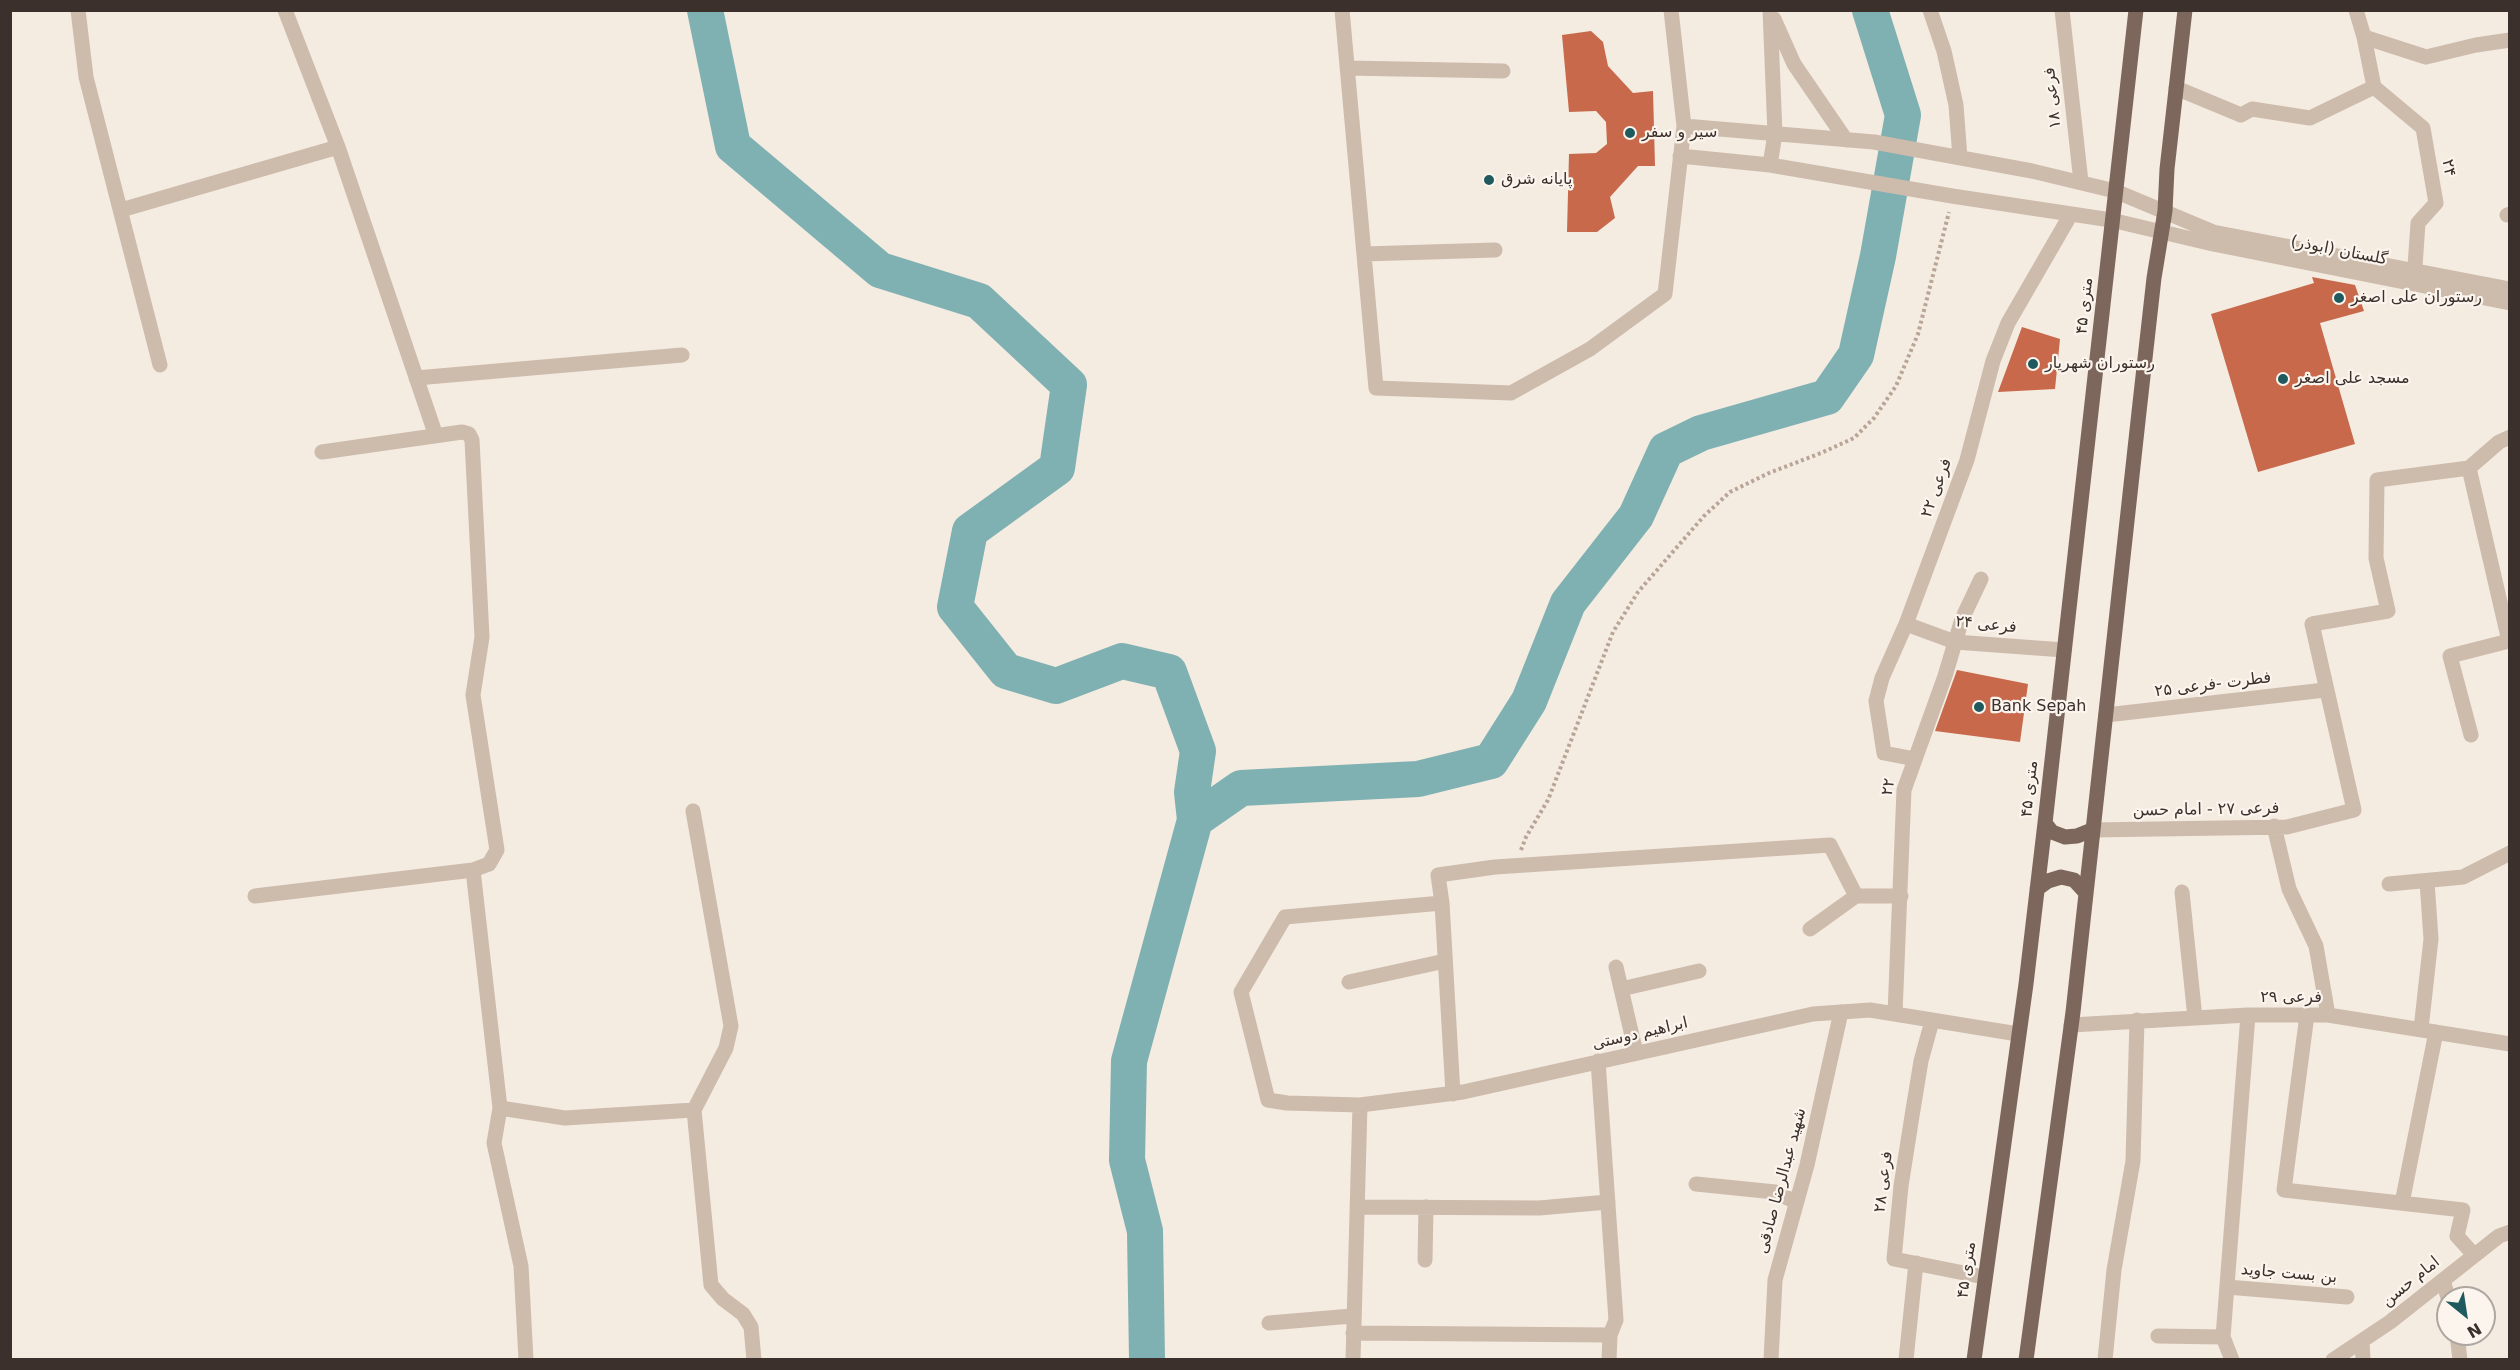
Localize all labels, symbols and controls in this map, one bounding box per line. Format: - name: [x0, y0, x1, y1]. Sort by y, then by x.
- street label: فرعی ۱۸: [2040, 66, 2066, 130]
- place label: سیر و سفر: [1642, 123, 1717, 143]
- marker: سیر و سفر: [1623, 126, 1637, 140]
- street label: ۲۴: [2437, 158, 2459, 178]
- place label: پایانه شرق: [1501, 170, 1572, 190]
- marker: پایانه شرق: [1482, 173, 1496, 187]
- street label: گلستان (ابوذر): [2289, 232, 2389, 270]
- street label: ۴۵ متری: [2072, 277, 2098, 335]
- place label: رستوران علی اصغر: [2351, 288, 2482, 308]
- marker: رستوران علی اصغر: [2332, 291, 2346, 305]
- place label: رستوران شهریار: [2045, 354, 2155, 374]
- marker: رستوران شهریار: [2026, 357, 2040, 371]
- place label: مسجد علی اصغر: [2295, 369, 2410, 389]
- marker: مسجد علی اصغر: [2276, 372, 2290, 386]
- street label: فرعی ۲۲: [1917, 456, 1957, 520]
- street label: فرعی ۲۴: [1954, 612, 2018, 638]
- street label: فطرت -فرعی ۲۵: [2154, 668, 2272, 702]
- place label: Bank Sepah: [1991, 697, 2086, 717]
- marker: Bank Sepah: [1972, 700, 1986, 714]
- street label: ۴۵ متری: [2017, 760, 2043, 818]
- street label: ۲۲: [1878, 777, 1900, 797]
- street label: فرعی ۲۷ - امام حسن: [2132, 799, 2280, 821]
- street label: فرعی ۲۹: [2260, 988, 2322, 1008]
- street label: ابراهیم دوستی: [1590, 1014, 1690, 1054]
- street label: شهید عبدالرضا صادقی: [1753, 1106, 1811, 1256]
- street label: فرعی ۲۸: [1871, 1150, 1897, 1214]
- street label: ۴۵ متری: [1954, 1240, 1980, 1300]
- street label: امام حسن: [2378, 1253, 2444, 1311]
- street label: بن بست جاوید: [2240, 1260, 2338, 1288]
- north arrow: [2436, 1286, 2496, 1346]
- text: N: [2464, 1319, 2485, 1342]

